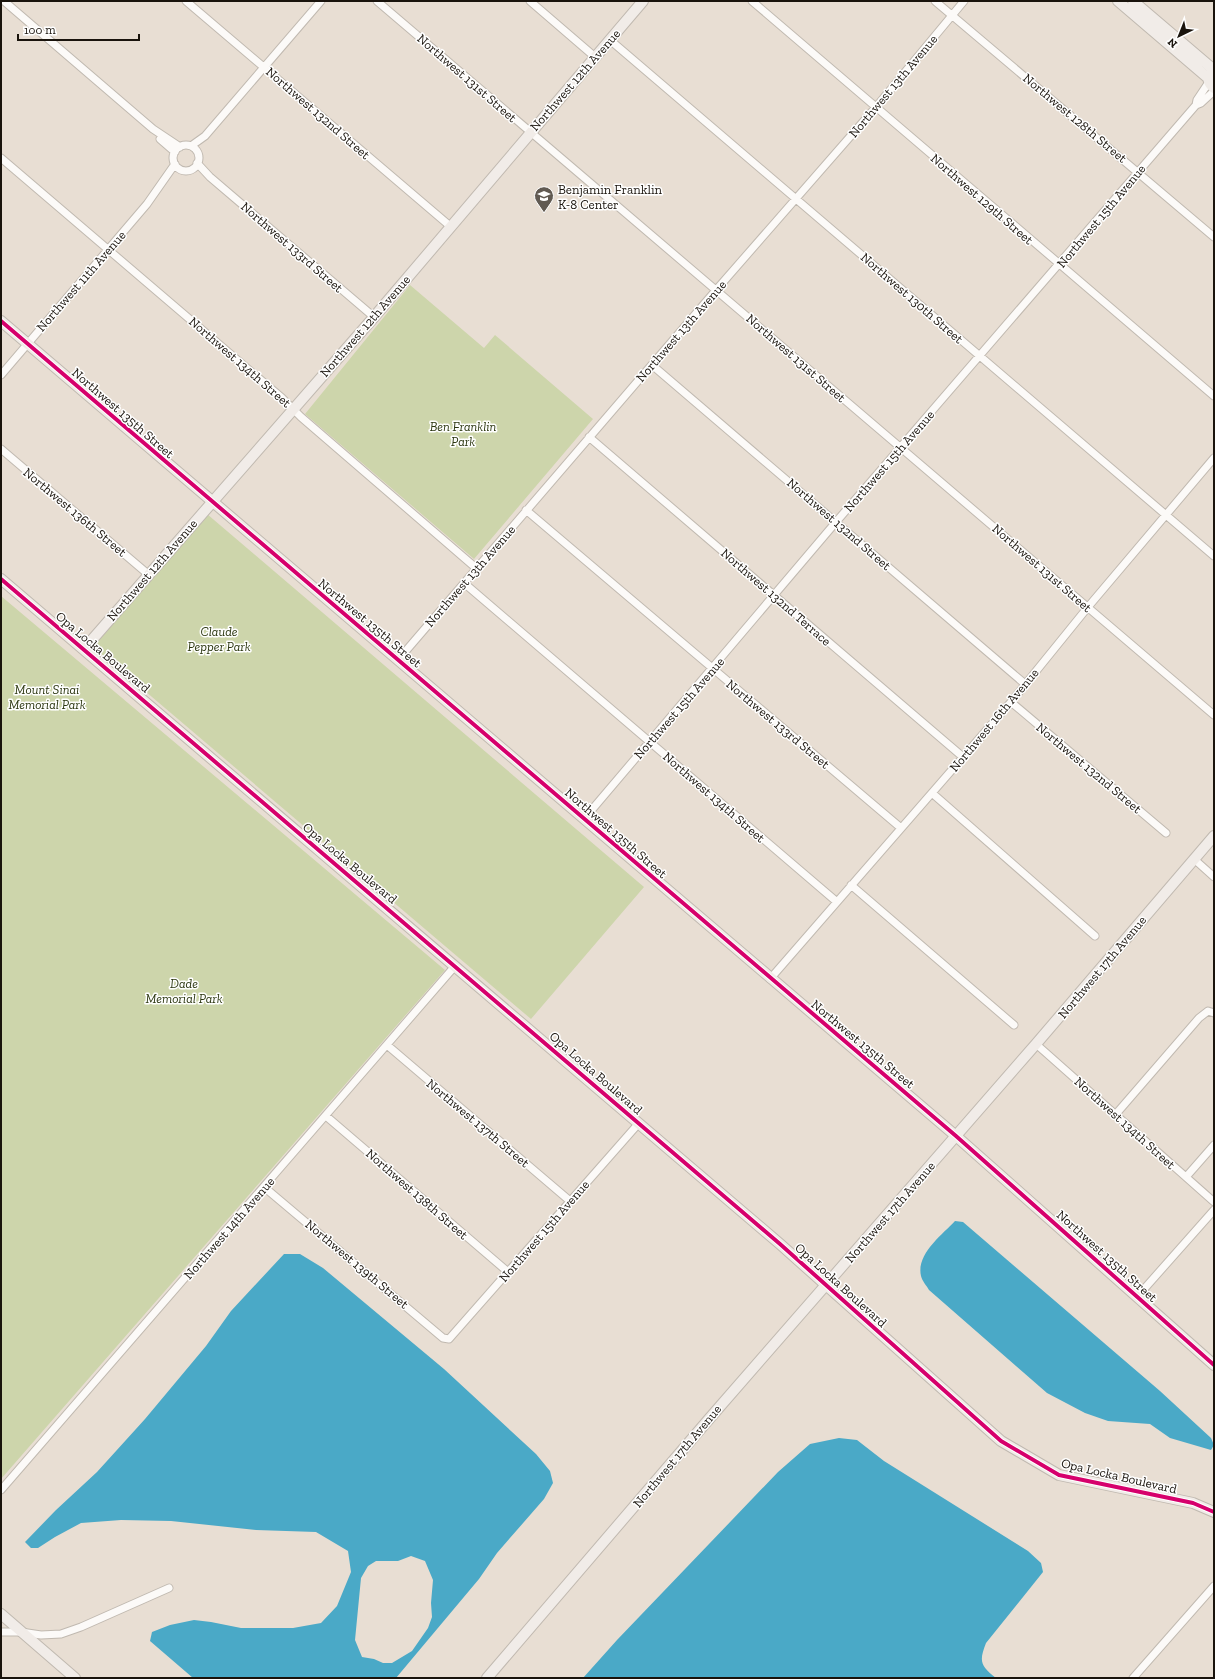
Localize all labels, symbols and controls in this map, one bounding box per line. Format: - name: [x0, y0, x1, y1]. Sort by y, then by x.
- scale bar: [18, 16, 139, 42]
- north arrow: [1159, 16, 1199, 56]
- text: 100 m: [24, 23, 56, 37]
- street label: Northwest 12th Avenue: [527, 26, 623, 134]
- street label: Northwest 131st Street: [414, 31, 520, 125]
- street label: Northwest 13th Avenue: [846, 31, 940, 141]
- text: N: [1165, 35, 1180, 51]
- street label: Northwest 132nd Street: [263, 64, 373, 162]
- street label: Northwest 128th Street: [1020, 70, 1130, 166]
- street label: Northwest 129th Street: [928, 151, 1036, 248]
- street label: Northwest 15th Avenue: [1053, 161, 1149, 271]
- place label: Benjamin Franklin K-8 Center: [558, 182, 663, 212]
- school or university icon: Benjamin Franklin K-8 Center: [533, 185, 555, 213]
- street label: Northwest 133rd Street: [238, 199, 346, 295]
- street label: Northwest 11th Avenue: [33, 228, 129, 334]
- street label: Northwest 130th Street: [858, 249, 966, 347]
- street label: Northwest 12th Avenue: [317, 272, 413, 380]
- street label: Northwest 13th Avenue: [633, 277, 729, 385]
- street label: Northwest 131st Street: [743, 311, 849, 405]
- street label: Northwest 134th Street: [186, 314, 294, 410]
- street label: Northwest 135th Street: [69, 365, 177, 461]
- street label: Northwest 15th Avenue: [841, 407, 937, 515]
- park label: Ben Franklin Park: [430, 419, 497, 449]
- street label: Northwest 136th Street: [20, 464, 130, 560]
- street label: Northwest 132nd Street: [784, 475, 894, 573]
- street label: Northwest 12th Avenue: [104, 516, 200, 624]
- street label: Northwest 131st Street: [989, 521, 1095, 615]
- street label: Northwest 13th Avenue: [422, 522, 518, 630]
- street label: Northwest 132nd Terrace: [718, 545, 834, 649]
- street label: Northwest 135th Street: [315, 576, 425, 671]
- street label: Opa Locka Boulevard: [53, 608, 153, 696]
- park label: Claude Pepper Park: [187, 624, 251, 654]
- street label: Northwest 15th Avenue: [631, 654, 727, 762]
- street label: Northwest 16th Avenue: [946, 665, 1042, 775]
- street label: Northwest 133rd Street: [723, 676, 833, 772]
- park label: Mount Sinai Memorial Park: [8, 682, 86, 712]
- street label: Northwest 132nd Street: [1033, 720, 1145, 816]
- street label: Northwest 134th Street: [660, 749, 768, 845]
- street label: Northwest 135th Street: [562, 785, 670, 881]
- street label: Opa Locka Boulevard: [300, 819, 400, 907]
- street label: Northwest 17th Avenue: [1055, 913, 1149, 1021]
- park label: Dade Memorial Park: [145, 976, 223, 1006]
- street label: Northwest 135th Street: [808, 997, 918, 1092]
- street label: Opa Locka Boulevard: [546, 1029, 646, 1117]
- street label: Northwest 134th Street: [1072, 1074, 1179, 1172]
- street label: Northwest 137th Street: [424, 1076, 532, 1170]
- street label: Northwest 138th Street: [363, 1146, 471, 1242]
- street label: Northwest 17th Avenue: [842, 1158, 938, 1266]
- street label: Northwest 14th Avenue: [181, 1174, 277, 1282]
- street label: Northwest 15th Avenue: [496, 1177, 592, 1285]
- street label: Northwest 135th Street: [1054, 1207, 1160, 1305]
- street label: Northwest 139th Street: [302, 1216, 412, 1312]
- street label: Opa Locka Boulevard: [792, 1240, 890, 1330]
- street label: Northwest 17th Avenue: [630, 1402, 724, 1510]
- street label: Opa Locka Boulevard: [1060, 1455, 1178, 1497]

